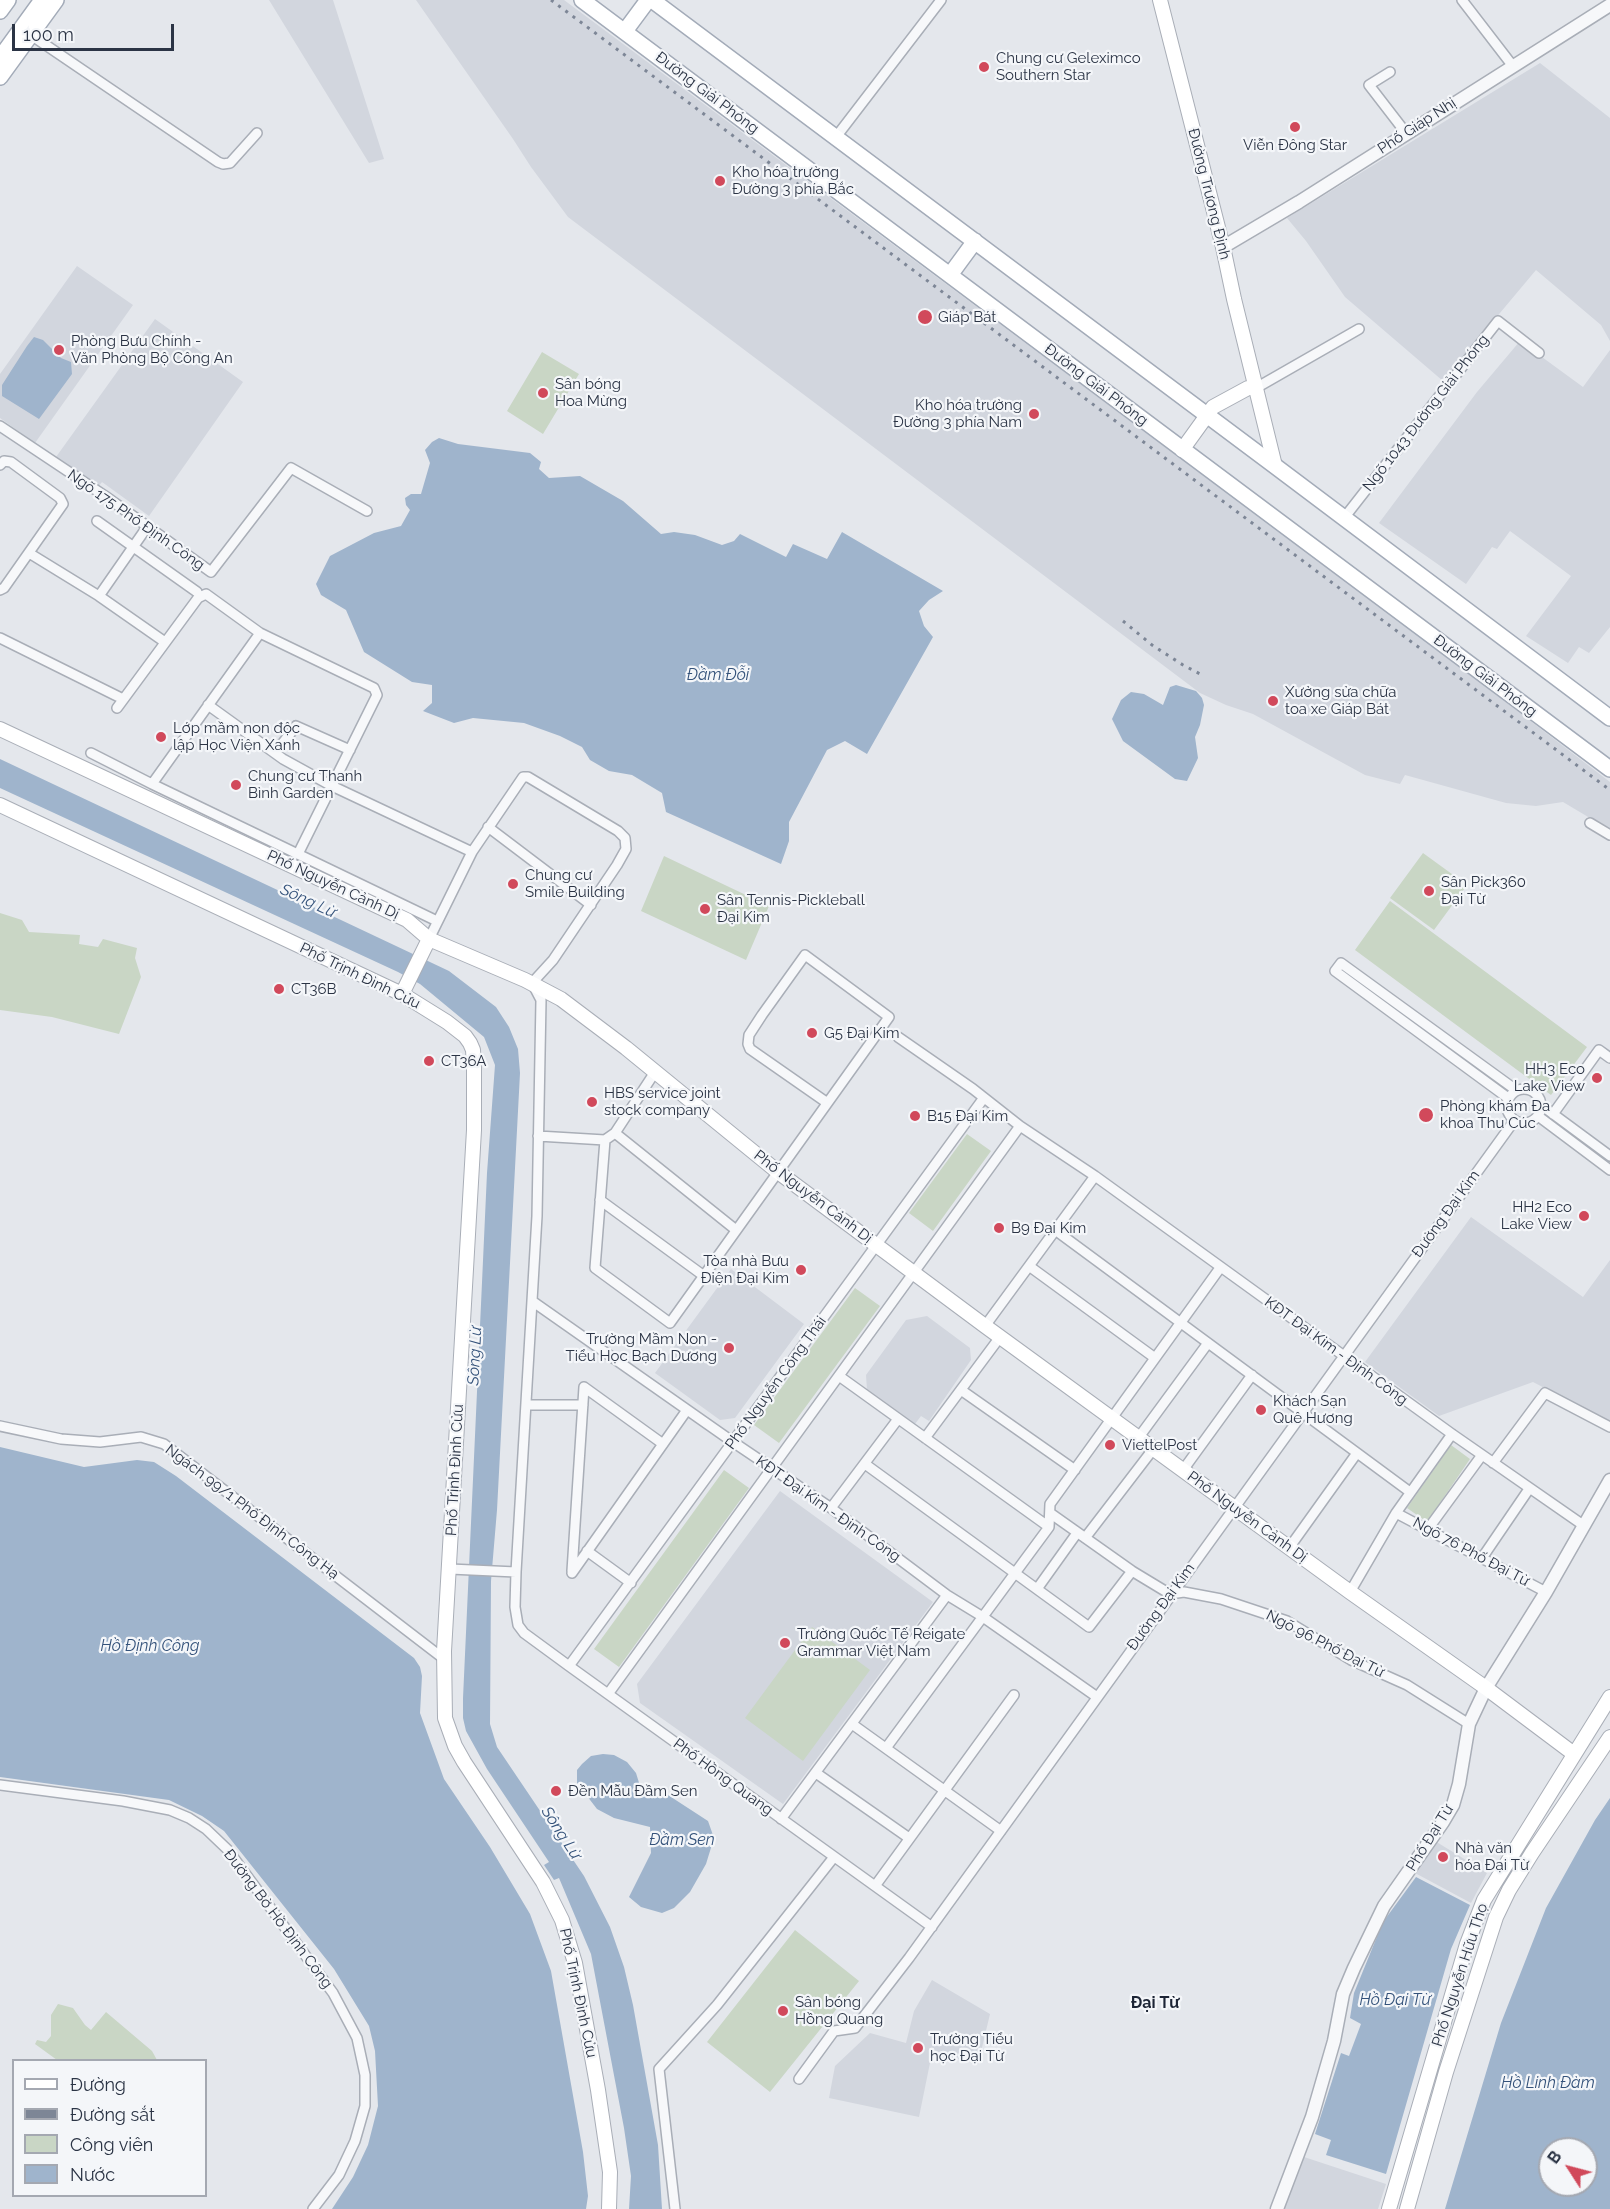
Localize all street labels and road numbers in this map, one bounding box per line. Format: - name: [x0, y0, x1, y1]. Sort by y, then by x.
- street label: Đường Giải Phóng: [652, 48, 762, 138]
- street label: Phố Giáp Nhị: [1374, 94, 1460, 158]
- street label: Đường Trương Định: [1184, 126, 1234, 262]
- street label: Ngõ 1043 Đường Giải Phóng: [1359, 331, 1493, 495]
- street label: Đường Giải Phóng: [1041, 340, 1151, 430]
- street label: Ngõ 175 Phố Định Công: [64, 466, 208, 574]
- street label: Đường Giải Phóng: [1430, 631, 1540, 721]
- street label: Phố Nguyễn Cảnh Dị: [264, 846, 402, 924]
- street label: Phố Trịnh Đình Cửu: [297, 939, 423, 1013]
- street label: Phố Nguyễn Cảnh Dị: [750, 1147, 876, 1247]
- street label: Đường Đại Kim: [1408, 1167, 1484, 1261]
- street label: KĐT Đại Kim - Định Công: [1261, 1293, 1411, 1409]
- street label: Phố Nguyễn Công Thái: [722, 1313, 830, 1453]
- street label: Phố Trịnh Đình Cửu: [443, 1404, 467, 1536]
- street label: Ngách 99/1 Phố Định Công Hạ: [162, 1441, 342, 1583]
- street label: KĐT Đại Kim - Định Công: [752, 1452, 904, 1566]
- street label: Phố Nguyễn Cảnh Dị: [1184, 1467, 1310, 1567]
- street label: Ngõ 76 Phố Đại Từ: [1410, 1514, 1532, 1590]
- street label: Đường Đại Kim: [1123, 1560, 1199, 1654]
- street label: Ngõ 96 Phố Đại Từ: [1263, 1606, 1387, 1682]
- street label: Phố Hồng Quang: [670, 1735, 776, 1819]
- street label: Phố Đại Từ: [1403, 1801, 1457, 1875]
- street label: Đường Bờ Hồ Định Công: [220, 1846, 336, 1992]
- street label: Phố Nguyễn Hữu Thọ: [1428, 1901, 1492, 2049]
- street label: Phố Trịnh Đình Cửu: [555, 1927, 601, 2059]

